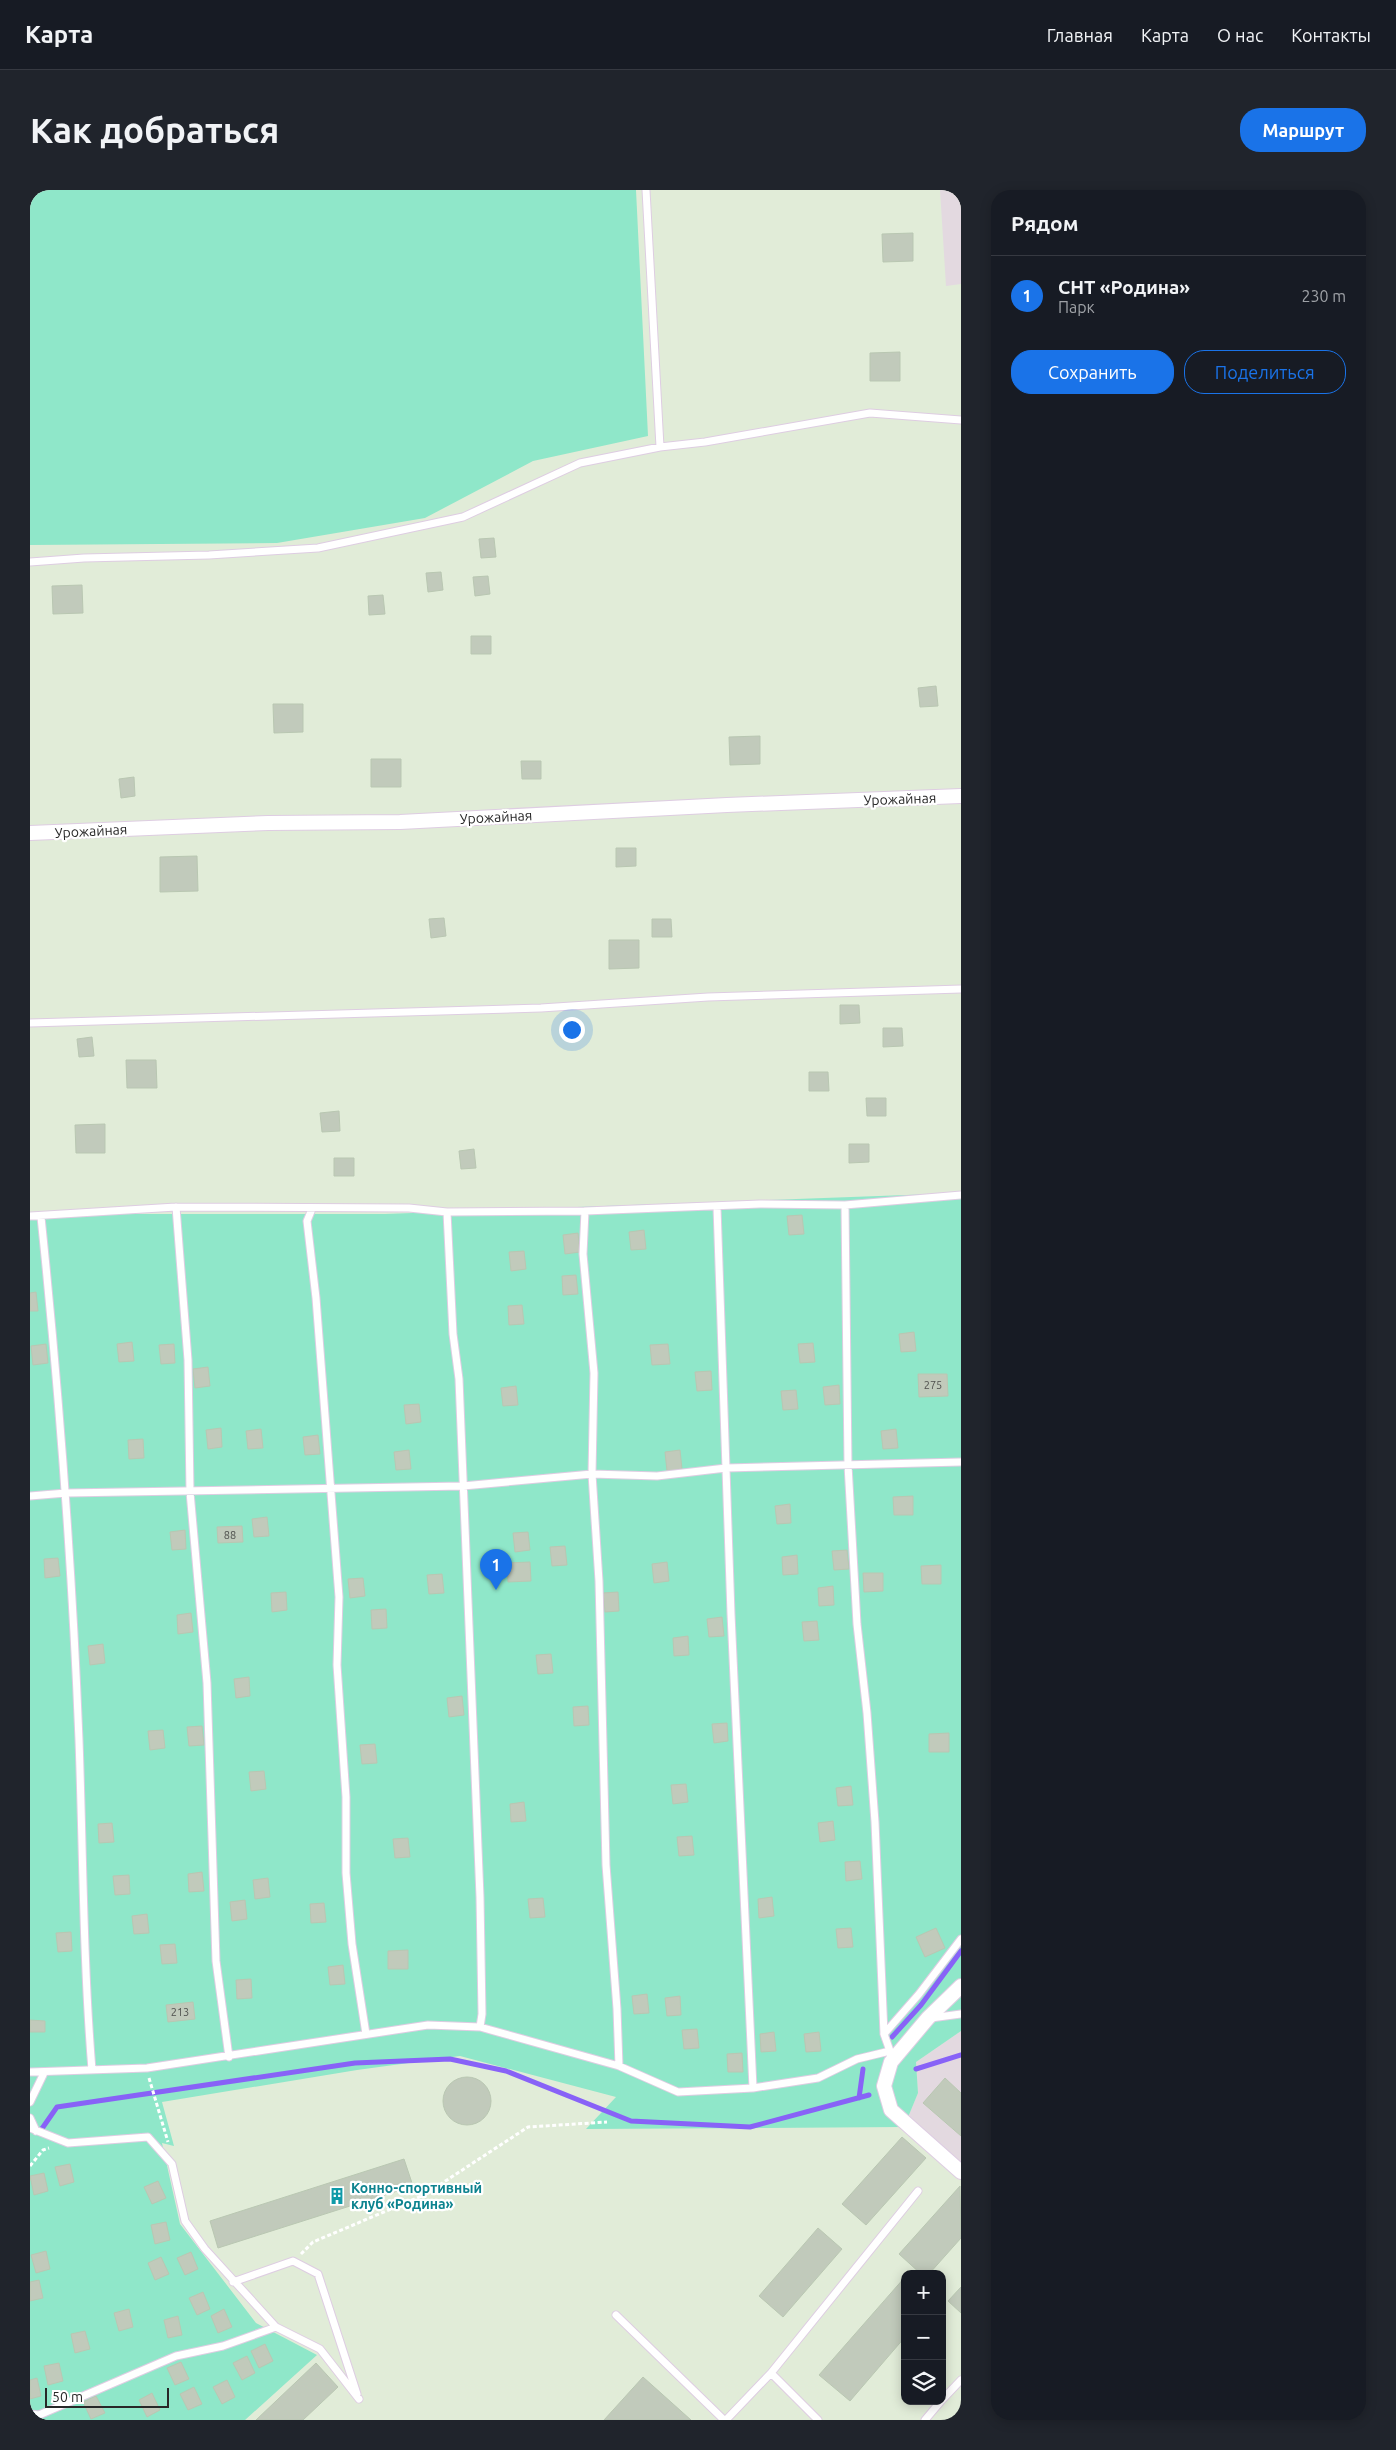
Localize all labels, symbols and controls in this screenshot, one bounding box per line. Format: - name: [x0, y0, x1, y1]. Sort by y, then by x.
- text: Карта: [25, 21, 93, 48]
- text: Главная: [1047, 25, 1113, 45]
- text: Карта: [1141, 25, 1189, 45]
- text: О нас: [1217, 25, 1263, 45]
- text: Контакты: [1291, 25, 1371, 45]
- button: Маршрут: [1240, 108, 1366, 152]
- text: Как добраться: [30, 110, 279, 150]
- text: Рядом: [1011, 211, 1079, 235]
- text: СНТ «Родина»: [1058, 276, 1190, 298]
- text: 1: [1022, 287, 1032, 305]
- text: 230 m: [1301, 287, 1346, 305]
- text: Парк: [1058, 298, 1095, 316]
- button: Сохранить: [1011, 350, 1174, 394]
- button: Поделиться: [1184, 350, 1346, 394]
- street label: Урожайная: [863, 790, 937, 808]
- street label: Урожайная: [459, 807, 533, 827]
- street label: Урожайная: [54, 821, 128, 841]
- your location: [559, 1017, 585, 1043]
- house number: 275: [924, 1379, 942, 1391]
- house number: 88: [224, 1529, 236, 1541]
- pin: 1: [480, 1549, 512, 1590]
- house number: 213: [171, 2006, 189, 2018]
- place label: Конно-спортивный клуб «Родина»: [351, 2180, 482, 2212]
- building icon: Конно-спортивный клуб «Родина»: [327, 2186, 347, 2206]
- map controls: [901, 2270, 946, 2405]
- button: +: [901, 2270, 946, 2315]
- button: −: [901, 2315, 946, 2360]
- button: layers: [901, 2360, 946, 2405]
- scale bar: [45, 2385, 169, 2408]
- text: 50 m: [52, 2389, 83, 2405]

